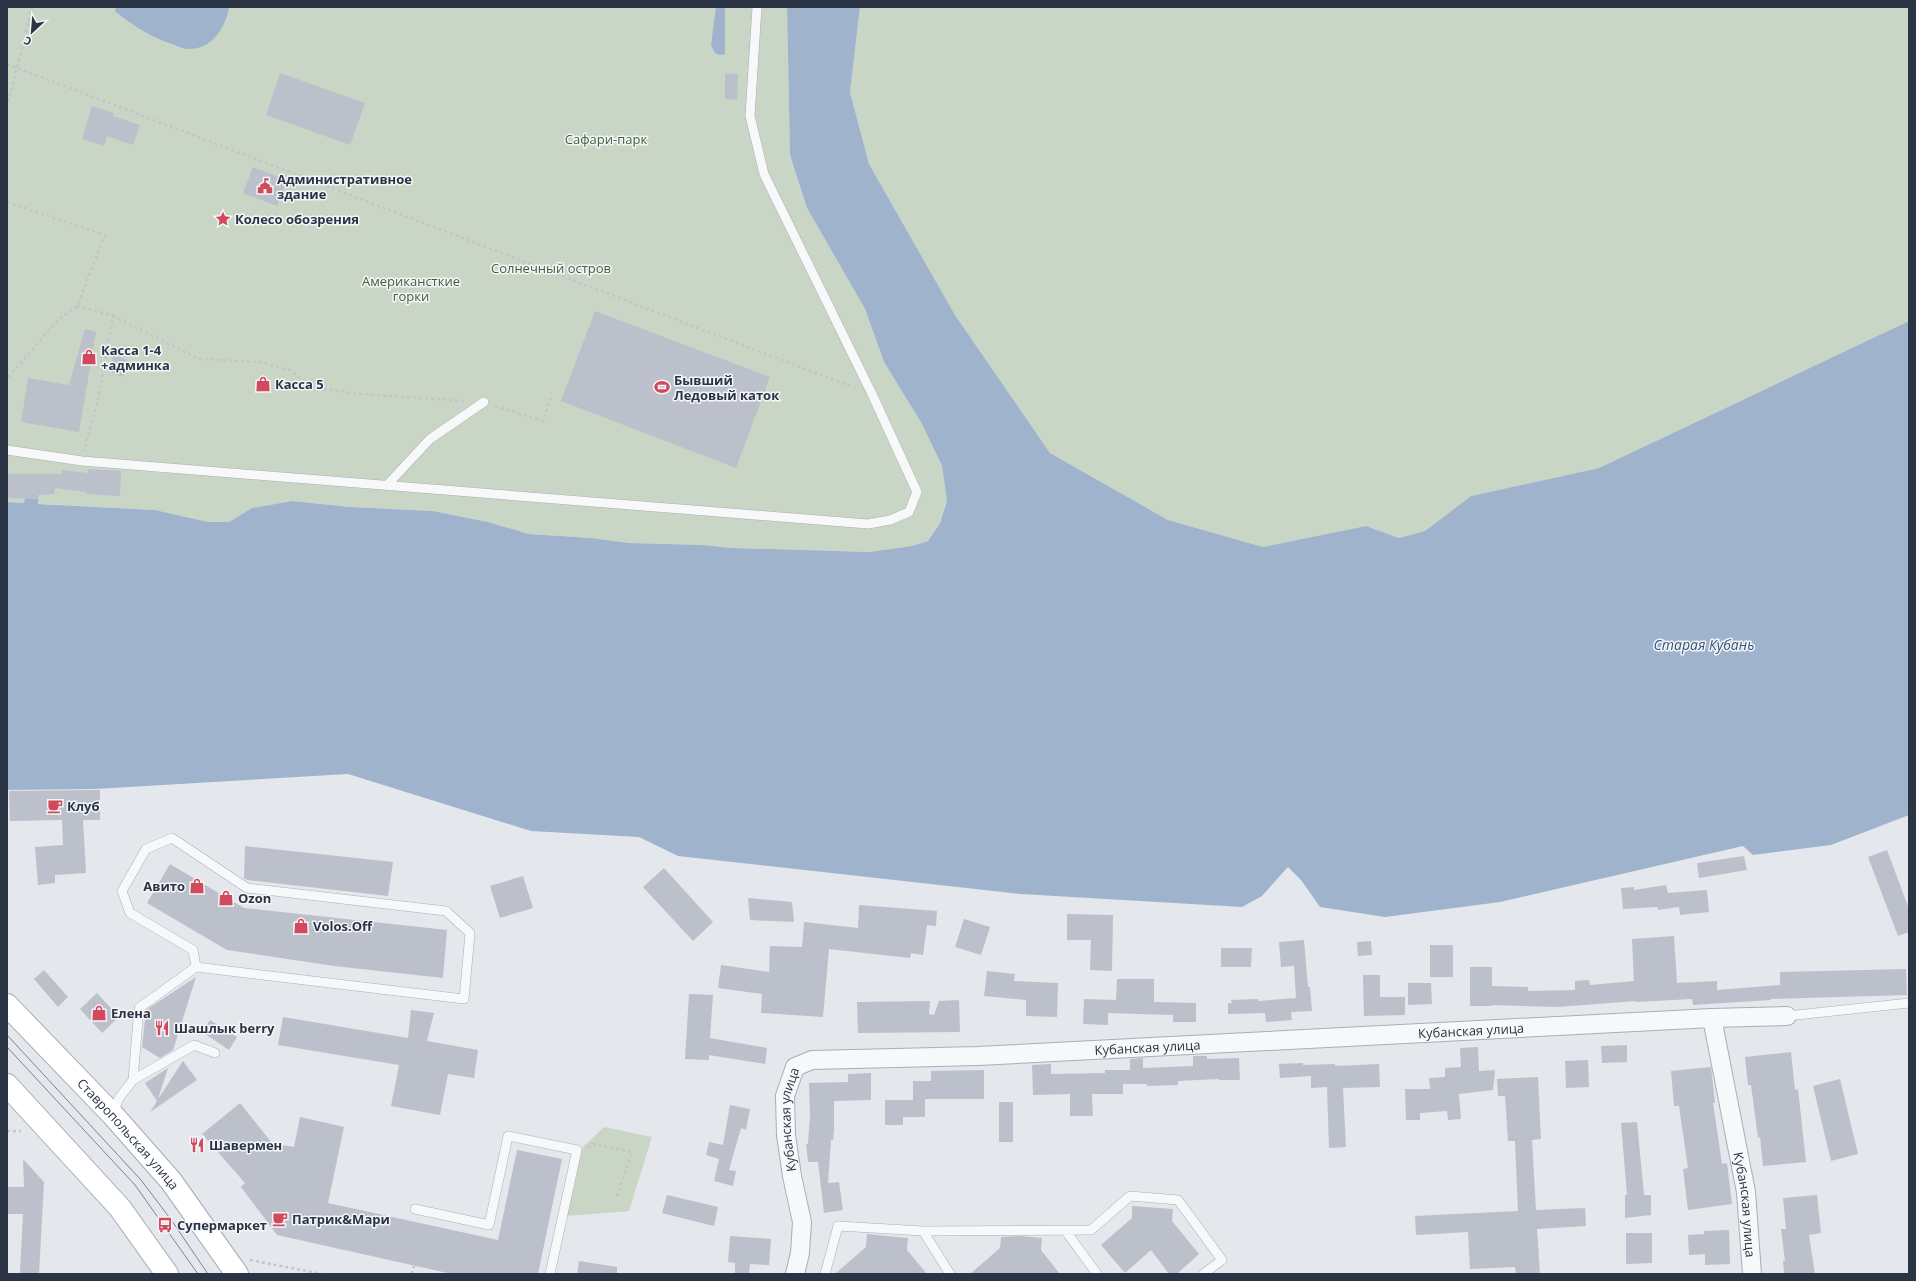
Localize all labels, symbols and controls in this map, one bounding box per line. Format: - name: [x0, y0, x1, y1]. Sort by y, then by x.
- north arrow: [12, 12, 52, 52]
- text: С: [21, 33, 34, 50]
- park label: Сафари-парк: [565, 130, 647, 148]
- place label: Административное здание: [277, 170, 412, 203]
- public building icon: Административное здание: [256, 177, 274, 195]
- place icon: Колесо обозрения: [214, 210, 232, 228]
- place label: Колесо обозрения: [235, 210, 359, 228]
- park label: Солнечный остров: [491, 259, 611, 277]
- park label: Американсткие горки: [362, 272, 460, 305]
- place label: Касса 1-4 +админка: [101, 341, 170, 374]
- shop icon: Касса 1-4 +админка: [80, 348, 98, 366]
- place label: Бывший Ледовый каток: [674, 371, 780, 404]
- shop icon: Касса 5: [254, 375, 272, 393]
- place label: Касса 5: [275, 375, 324, 393]
- sports icon: Бывший Ледовый каток: [653, 378, 671, 396]
- water label: Старая Кубань: [1654, 635, 1754, 654]
- cafe icon: Клуб: [46, 797, 64, 815]
- place label: Клуб: [67, 797, 100, 815]
- place label: Авито: [143, 877, 185, 895]
- shop icon: Авито: [188, 877, 206, 895]
- shop icon: Ozon: [217, 889, 235, 907]
- place label: Ozon: [238, 889, 271, 907]
- shop icon: Volos.Off: [292, 917, 310, 935]
- place label: Volos.Off: [313, 917, 373, 935]
- shop icon: Елена: [90, 1004, 108, 1022]
- place label: Елена: [111, 1004, 151, 1022]
- restaurant icon: Шашлык berry: [153, 1019, 171, 1037]
- place label: Шашлык berry: [174, 1019, 275, 1037]
- street label: Кубанская улица: [1418, 1019, 1524, 1042]
- street label: Кубанская улица: [1094, 1035, 1201, 1059]
- street label: Кубанская улица: [776, 1065, 803, 1173]
- street label: Ставропольская улица: [73, 1074, 183, 1193]
- restaurant icon: Шавермен: [188, 1136, 206, 1154]
- place label: Шавермен: [209, 1136, 282, 1154]
- street label: Кубанская улица: [1729, 1150, 1760, 1258]
- cafe icon: Патрик&Мари: [271, 1210, 289, 1228]
- place label: Патрик&Мари: [292, 1210, 390, 1228]
- bus stop icon: Супермаркет: [156, 1216, 174, 1234]
- place label: Супермаркет: [177, 1216, 267, 1234]

